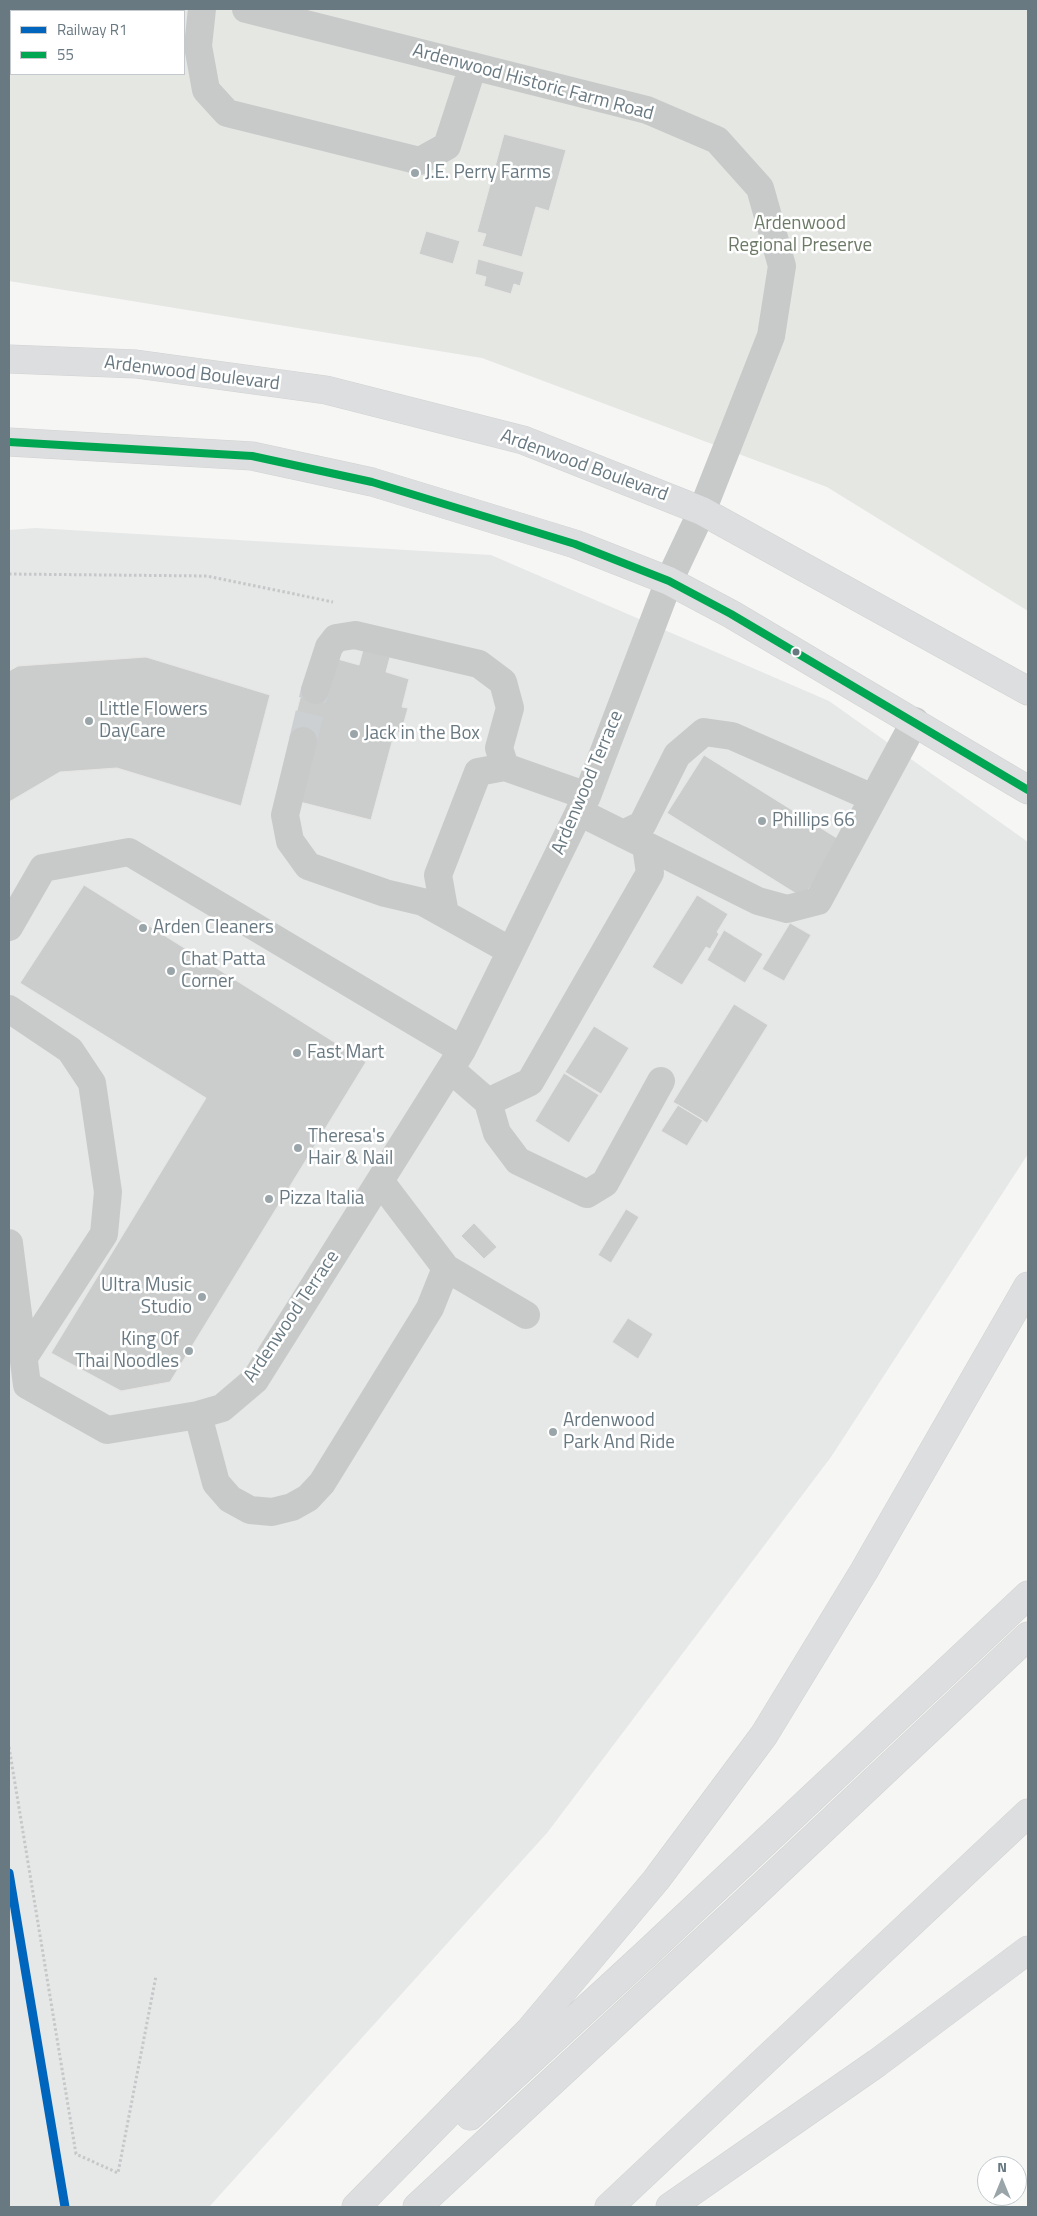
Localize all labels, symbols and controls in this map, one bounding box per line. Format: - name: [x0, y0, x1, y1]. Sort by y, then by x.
- legend: [10, 10, 185, 75]
- text: Railway R1: [57, 18, 128, 41]
- street label: Ardenwood Historic Farm Road: [410, 40, 656, 126]
- text: 55: [57, 43, 74, 66]
- place label: J.E. Perry Farms: [425, 162, 551, 184]
- marker: J.E. Perry Farms: [409, 167, 421, 179]
- park label: Ardenwood Regional Preserve: [728, 213, 872, 257]
- street label: Ardenwood Boulevard: [103, 352, 281, 396]
- street label: Ardenwood Boulevard: [497, 425, 671, 507]
- unlabelled marker: [791, 647, 801, 657]
- place label: Little Flowers DayCare: [99, 699, 207, 743]
- street label: Ardenwood Terrace: [547, 707, 629, 859]
- marker: Little Flowers DayCare: [83, 715, 95, 727]
- place label: Jack in the Box: [364, 723, 480, 745]
- marker: Jack in the Box: [348, 728, 360, 740]
- place label: Phillips 66: [772, 810, 855, 832]
- marker: Phillips 66: [756, 815, 768, 827]
- place label: Arden Cleaners: [153, 917, 274, 939]
- marker: Arden Cleaners: [137, 922, 149, 934]
- place label: Chat Patta Corner: [181, 949, 265, 993]
- marker: Chat Patta Corner: [165, 965, 177, 977]
- place label: Fast Mart: [307, 1042, 384, 1064]
- marker: Fast Mart: [291, 1047, 303, 1059]
- place label: Theresa's Hair & Nail: [308, 1126, 393, 1170]
- marker: Theresa's Hair & Nail: [292, 1142, 304, 1154]
- place label: Pizza Italia: [279, 1188, 364, 1210]
- marker: Pizza Italia: [263, 1193, 275, 1205]
- street label: Ardenwood Terrace: [239, 1247, 345, 1387]
- place label: Ultra Music Studio: [101, 1275, 192, 1319]
- marker: Ultra Music Studio: [196, 1291, 208, 1303]
- place label: King Of Thai Noodles: [75, 1329, 179, 1373]
- marker: King Of Thai Noodles: [183, 1345, 195, 1357]
- place label: Ardenwood Park And Ride: [563, 1410, 675, 1454]
- marker: Ardenwood Park And Ride: [547, 1426, 559, 1438]
- north arrow: [977, 2156, 1027, 2206]
- text: N: [997, 2156, 1007, 2177]

